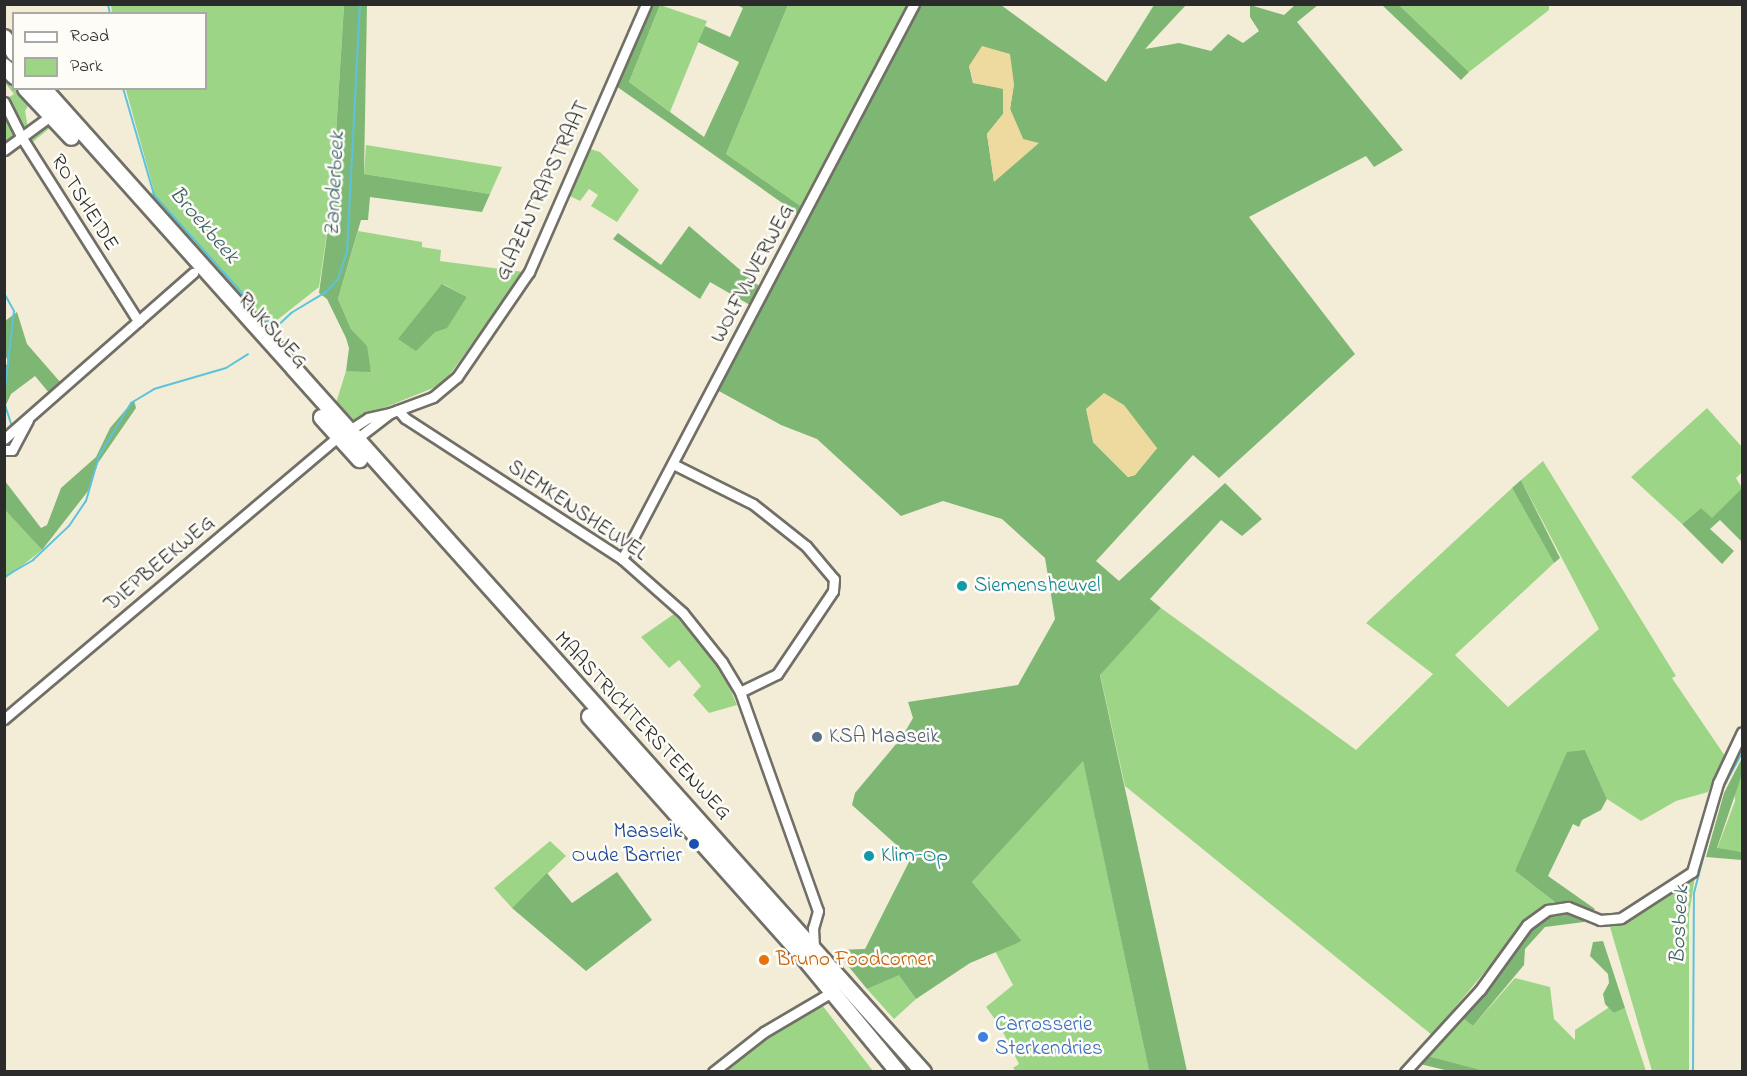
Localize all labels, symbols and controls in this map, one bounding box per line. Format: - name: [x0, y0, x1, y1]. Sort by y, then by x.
- legend: [12, 12, 207, 90]
- text: Road: [70, 24, 109, 50]
- text: Park: [70, 54, 103, 80]
- street label: GLAZENTRAPSTRAAT: [490, 97, 596, 285]
- water label: Zanderbeek: [320, 131, 352, 237]
- street label: ROTSHEIDE: [44, 150, 124, 256]
- water label: Broekbeek: [162, 182, 244, 270]
- street label: WOLFVIJVERWEG: [706, 201, 800, 347]
- street label: RIJKSWEG: [232, 288, 312, 374]
- street label: SIEMKENSHEUVEL: [502, 455, 652, 567]
- street label: DIEPBEEKWEG: [100, 511, 220, 617]
- place label: Siemensheuvel: [974, 573, 1100, 599]
- marker: Siemensheuvel: [955, 579, 969, 593]
- street label: MAASTRICHTERSTEENWEG: [548, 627, 736, 825]
- place label: KSA Maaseik: [829, 724, 939, 750]
- marker: KSA Maaseik: [810, 730, 824, 744]
- place label: Maaseik Oude Barrier: [572, 819, 682, 869]
- marker: Maaseik Oude Barrier: [687, 837, 701, 851]
- place label: Klim-Op: [881, 843, 948, 869]
- marker: Klim-Op: [862, 849, 876, 863]
- water label: Bosbeek: [1666, 885, 1696, 965]
- place label: Bruno Foodcorner: [776, 947, 933, 973]
- marker: Bruno Foodcorner: [757, 953, 771, 967]
- place label: Carrosserie Sterkendries: [995, 1012, 1103, 1062]
- marker: Carrosserie Sterkendries: [976, 1030, 990, 1044]

